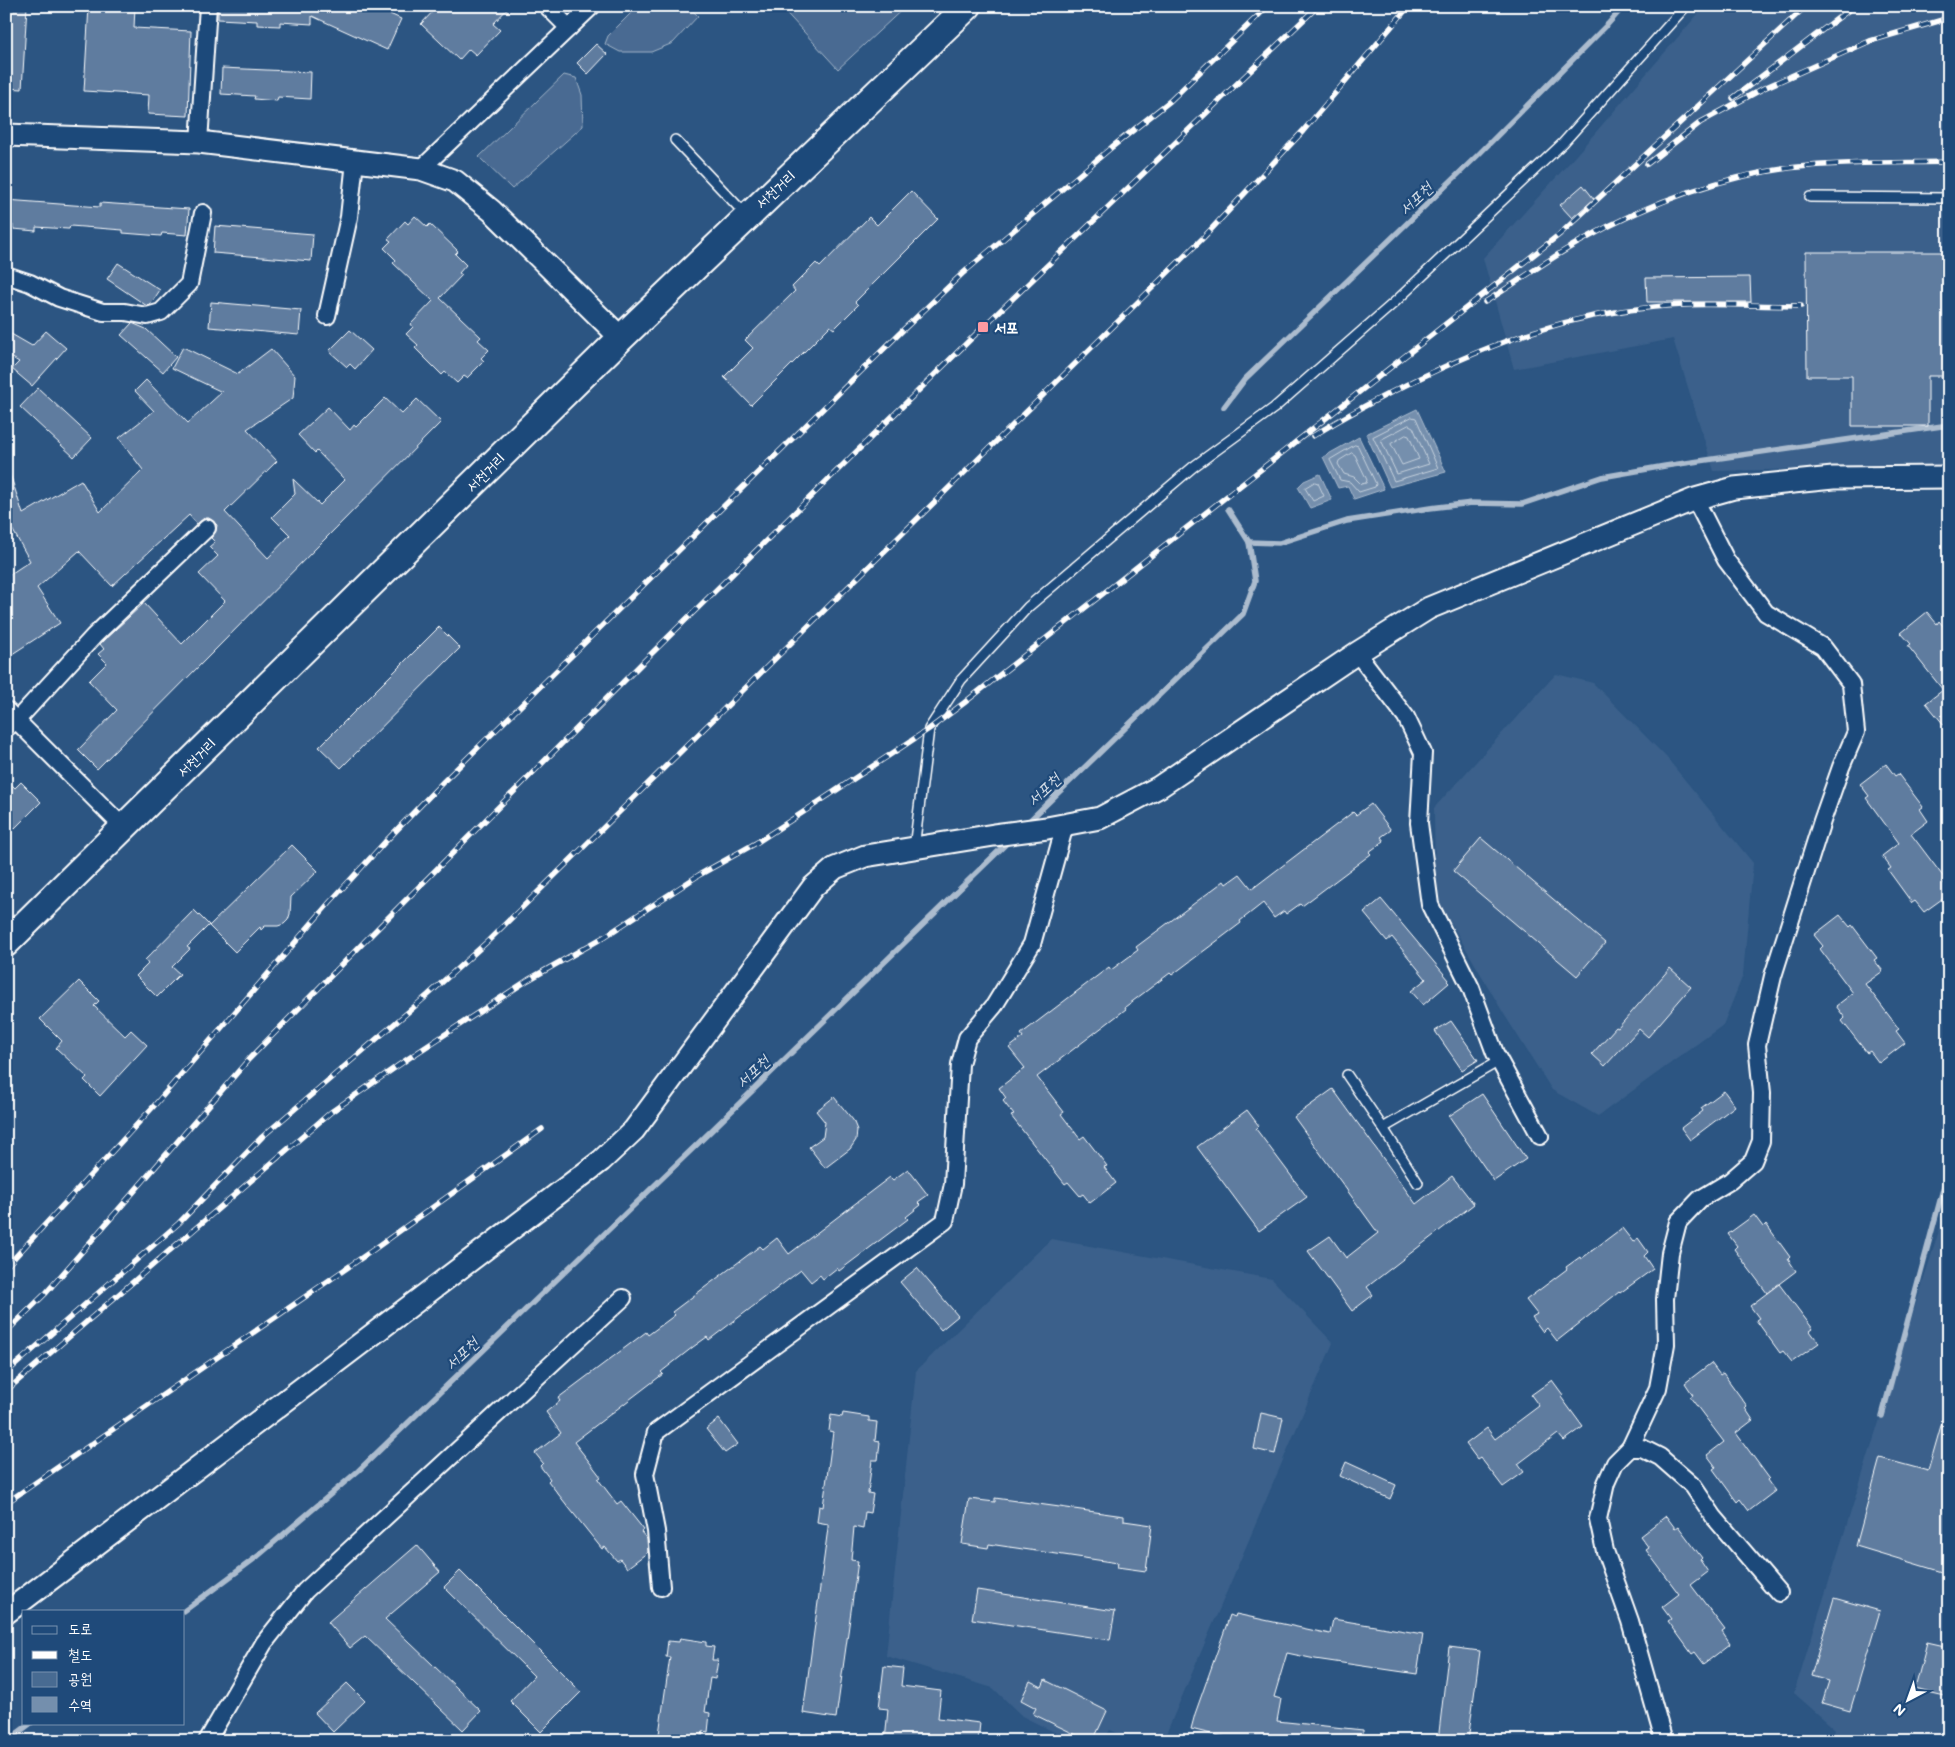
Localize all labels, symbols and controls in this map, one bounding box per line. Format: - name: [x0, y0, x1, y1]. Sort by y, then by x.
- street label: 서천거리: [751, 165, 799, 213]
- water label: 서포천: [1394, 176, 1438, 219]
- place label: 서포: [994, 317, 1018, 337]
- marker: 서포: [976, 320, 990, 334]
- street label: 서천거리: [461, 448, 509, 496]
- street label: 서천거리: [172, 733, 220, 781]
- water label: 서포천: [1022, 767, 1066, 810]
- water label: 서포천: [731, 1049, 775, 1092]
- water label: 서포천: [440, 1331, 484, 1374]
- legend: [22, 1610, 185, 1724]
- text: 도로: [68, 1618, 92, 1638]
- text: 철도: [68, 1644, 92, 1664]
- text: 공원: [68, 1668, 92, 1688]
- north arrow: [1882, 1674, 1932, 1724]
- text: 수역: [68, 1694, 92, 1714]
- text: N: [1889, 1700, 1909, 1721]

